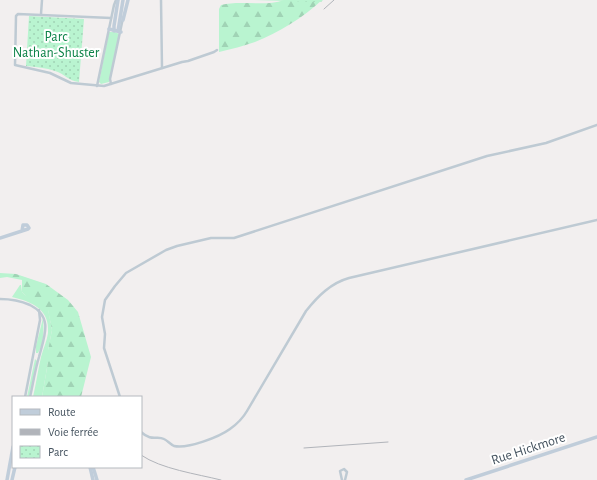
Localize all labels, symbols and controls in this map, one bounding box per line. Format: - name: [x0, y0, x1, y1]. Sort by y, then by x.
- park label: Parc Nathan-Shuster: [13, 30, 100, 60]
- legend: [12, 396, 142, 468]
- text: Route: [48, 406, 75, 418]
- text: Voie ferrée: [48, 426, 98, 438]
- street label: Rue Hickmore: [490, 430, 567, 468]
- text: Parc: [48, 446, 68, 458]

